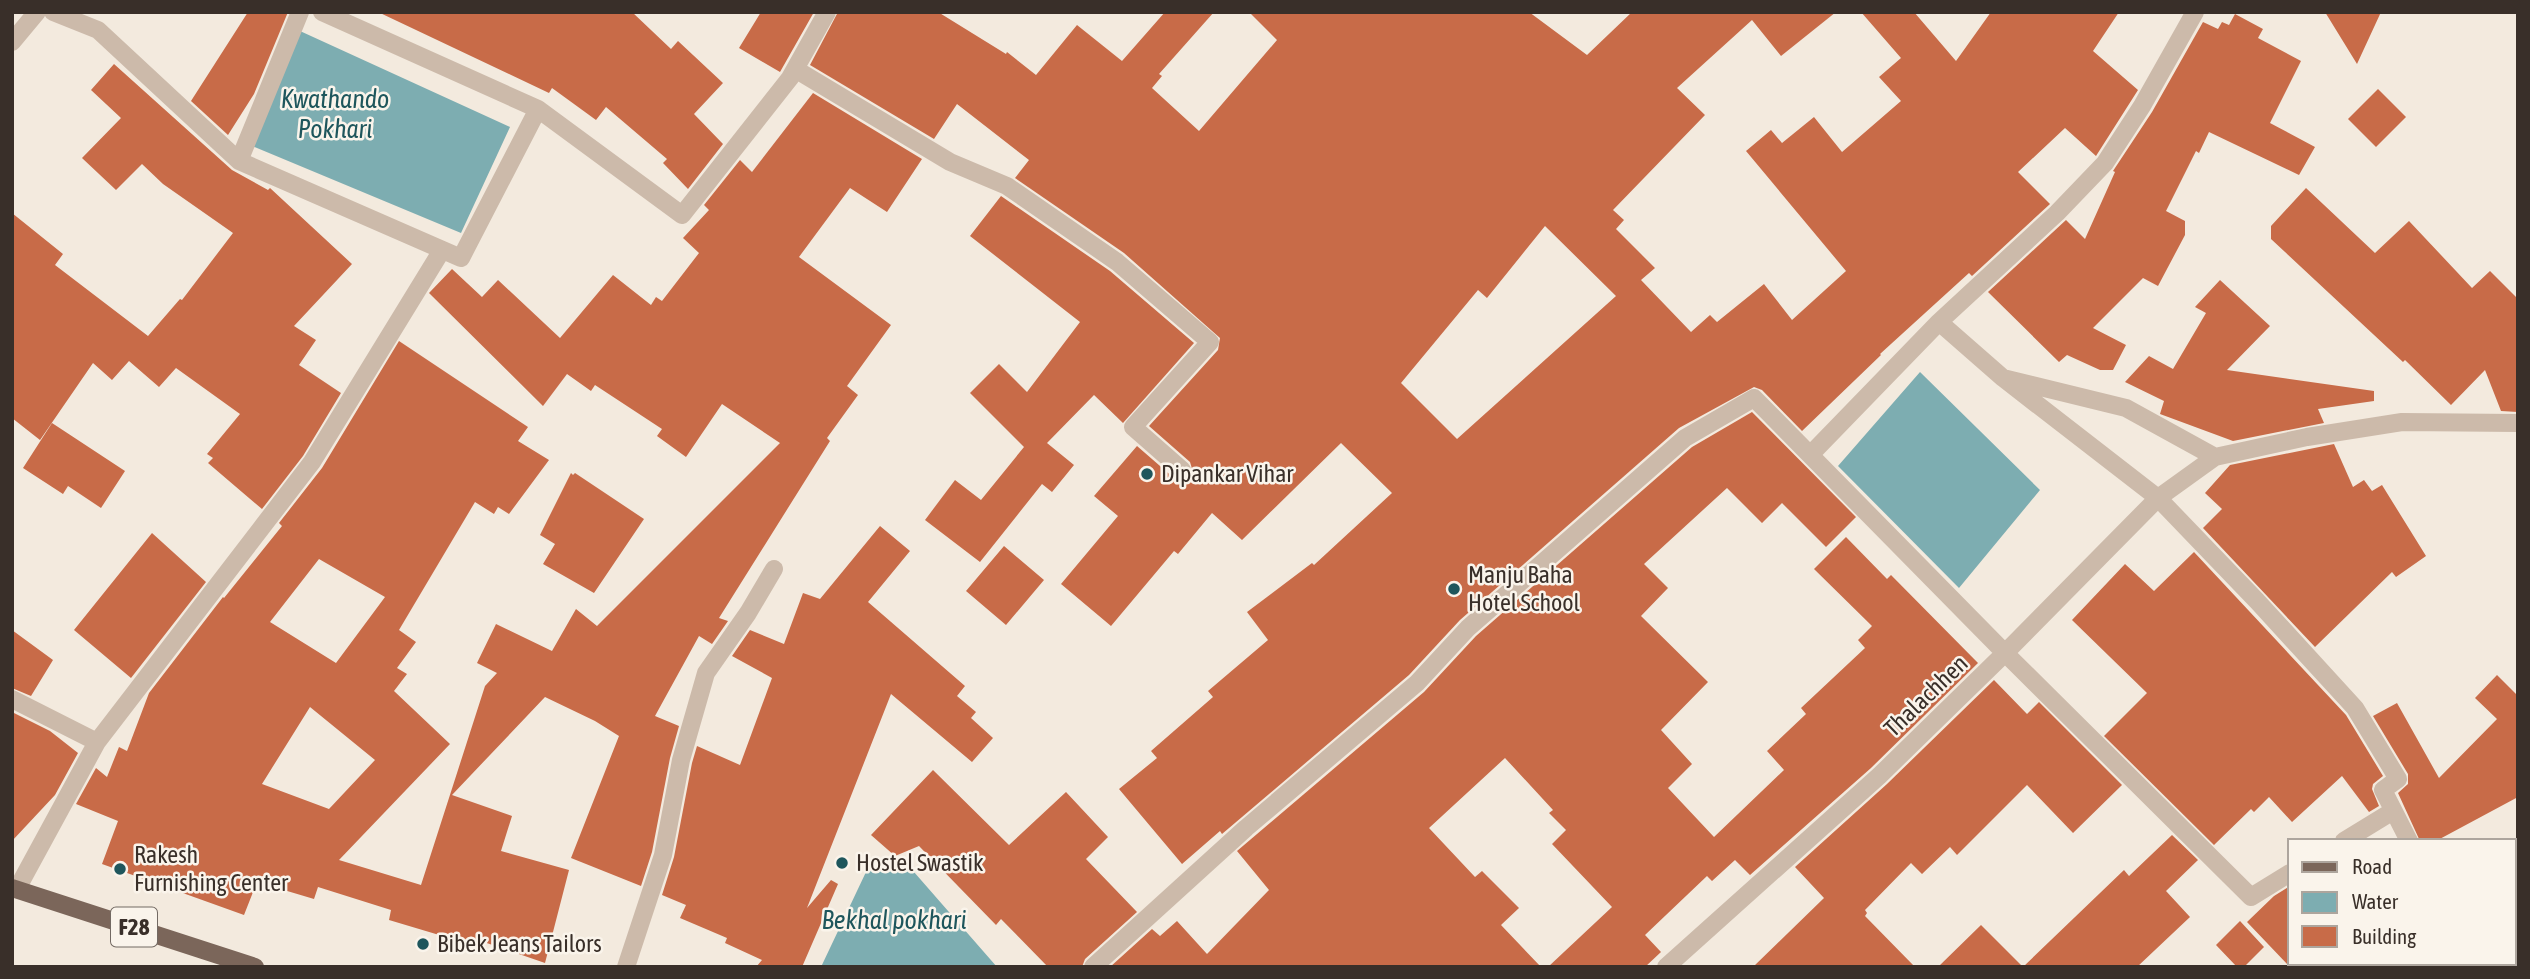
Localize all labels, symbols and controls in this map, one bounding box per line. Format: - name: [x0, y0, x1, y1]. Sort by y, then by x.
- water label: Kwathando Pokhari: [281, 84, 389, 144]
- place label: Dipankar Vihar: [1161, 460, 1294, 487]
- marker: Dipankar Vihar: [1139, 466, 1155, 482]
- place label: Manju Baha Hotel School: [1468, 561, 1581, 616]
- marker: Manju Baha Hotel School: [1446, 581, 1462, 597]
- street label: Thalachhen: [1878, 649, 1973, 742]
- legend: [2288, 839, 2516, 965]
- place label: Rakesh Furnishing Center: [134, 841, 289, 896]
- place label: Hostel Swastik: [856, 849, 984, 876]
- text: Road: [2352, 854, 2392, 878]
- marker: Hostel Swastik: [834, 855, 850, 871]
- marker: Rakesh Furnishing Center: [112, 861, 128, 877]
- text: Water: [2352, 889, 2399, 913]
- water label: Bekhal pokhari: [821, 905, 967, 935]
- road number: F28: [111, 908, 157, 946]
- text: Building: [2352, 924, 2416, 948]
- place label: Bibek Jeans Tailors: [437, 930, 602, 957]
- marker: Bibek Jeans Tailors: [415, 936, 431, 952]

